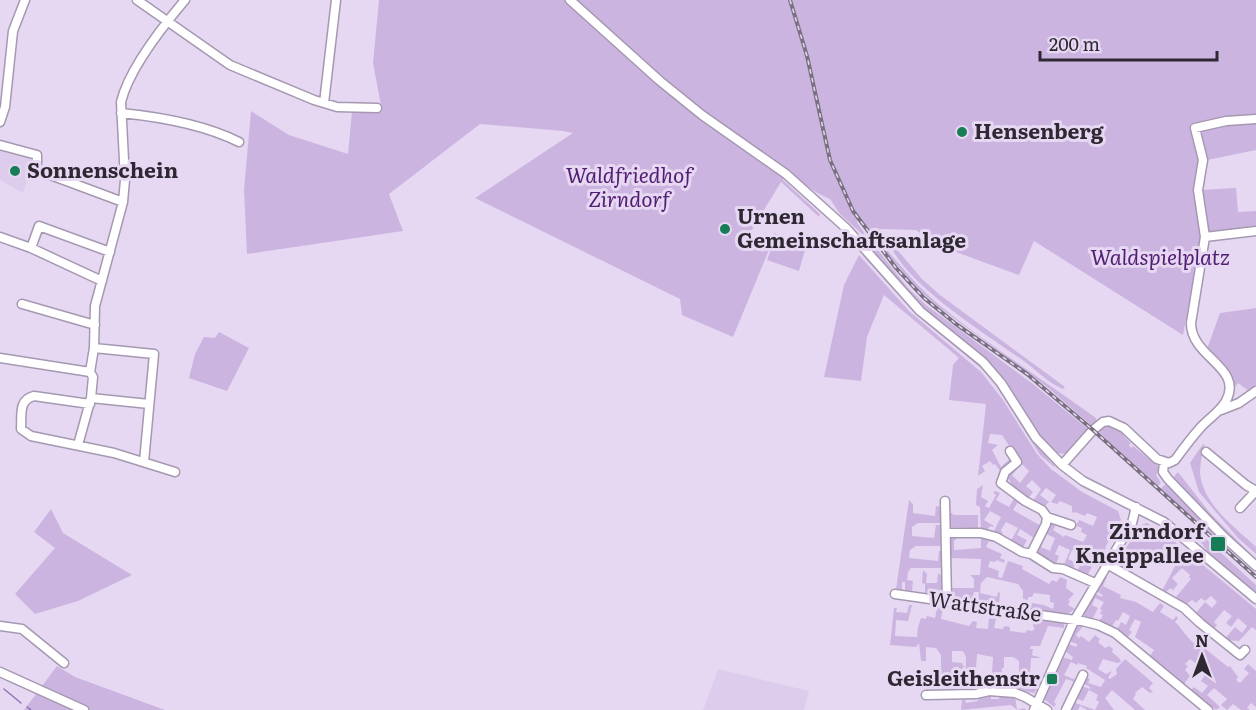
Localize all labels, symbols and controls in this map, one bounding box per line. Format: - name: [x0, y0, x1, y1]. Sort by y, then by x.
- scale bar: [1040, 24, 1217, 62]
- text: 200 m: [1049, 30, 1100, 57]
- place label: Hensenberg: [974, 114, 1104, 145]
- marker: Hensenberg: [955, 125, 969, 139]
- place label: Sonnenschein: [27, 153, 179, 184]
- park label: Waldfriedhof Zirndorf: [566, 158, 694, 213]
- marker: Sonnenschein: [8, 164, 22, 178]
- place label: Urnen Gemeinschaftsanlage: [737, 199, 966, 254]
- marker: Urnen Gemeinschaftsanlage: [718, 222, 732, 236]
- park label: Waldspielplatz: [1090, 240, 1230, 271]
- place label: Zirndorf Kneippallee: [1075, 514, 1206, 569]
- marker: Zirndorf Kneippallee: [1209, 535, 1227, 553]
- street label: Wattstraße: [927, 581, 1044, 628]
- north arrow: [1172, 626, 1232, 686]
- text: N: [1195, 628, 1209, 652]
- place label: Geisleithenstr: [887, 661, 1041, 692]
- marker: Geisleithenstr: [1045, 672, 1059, 686]

